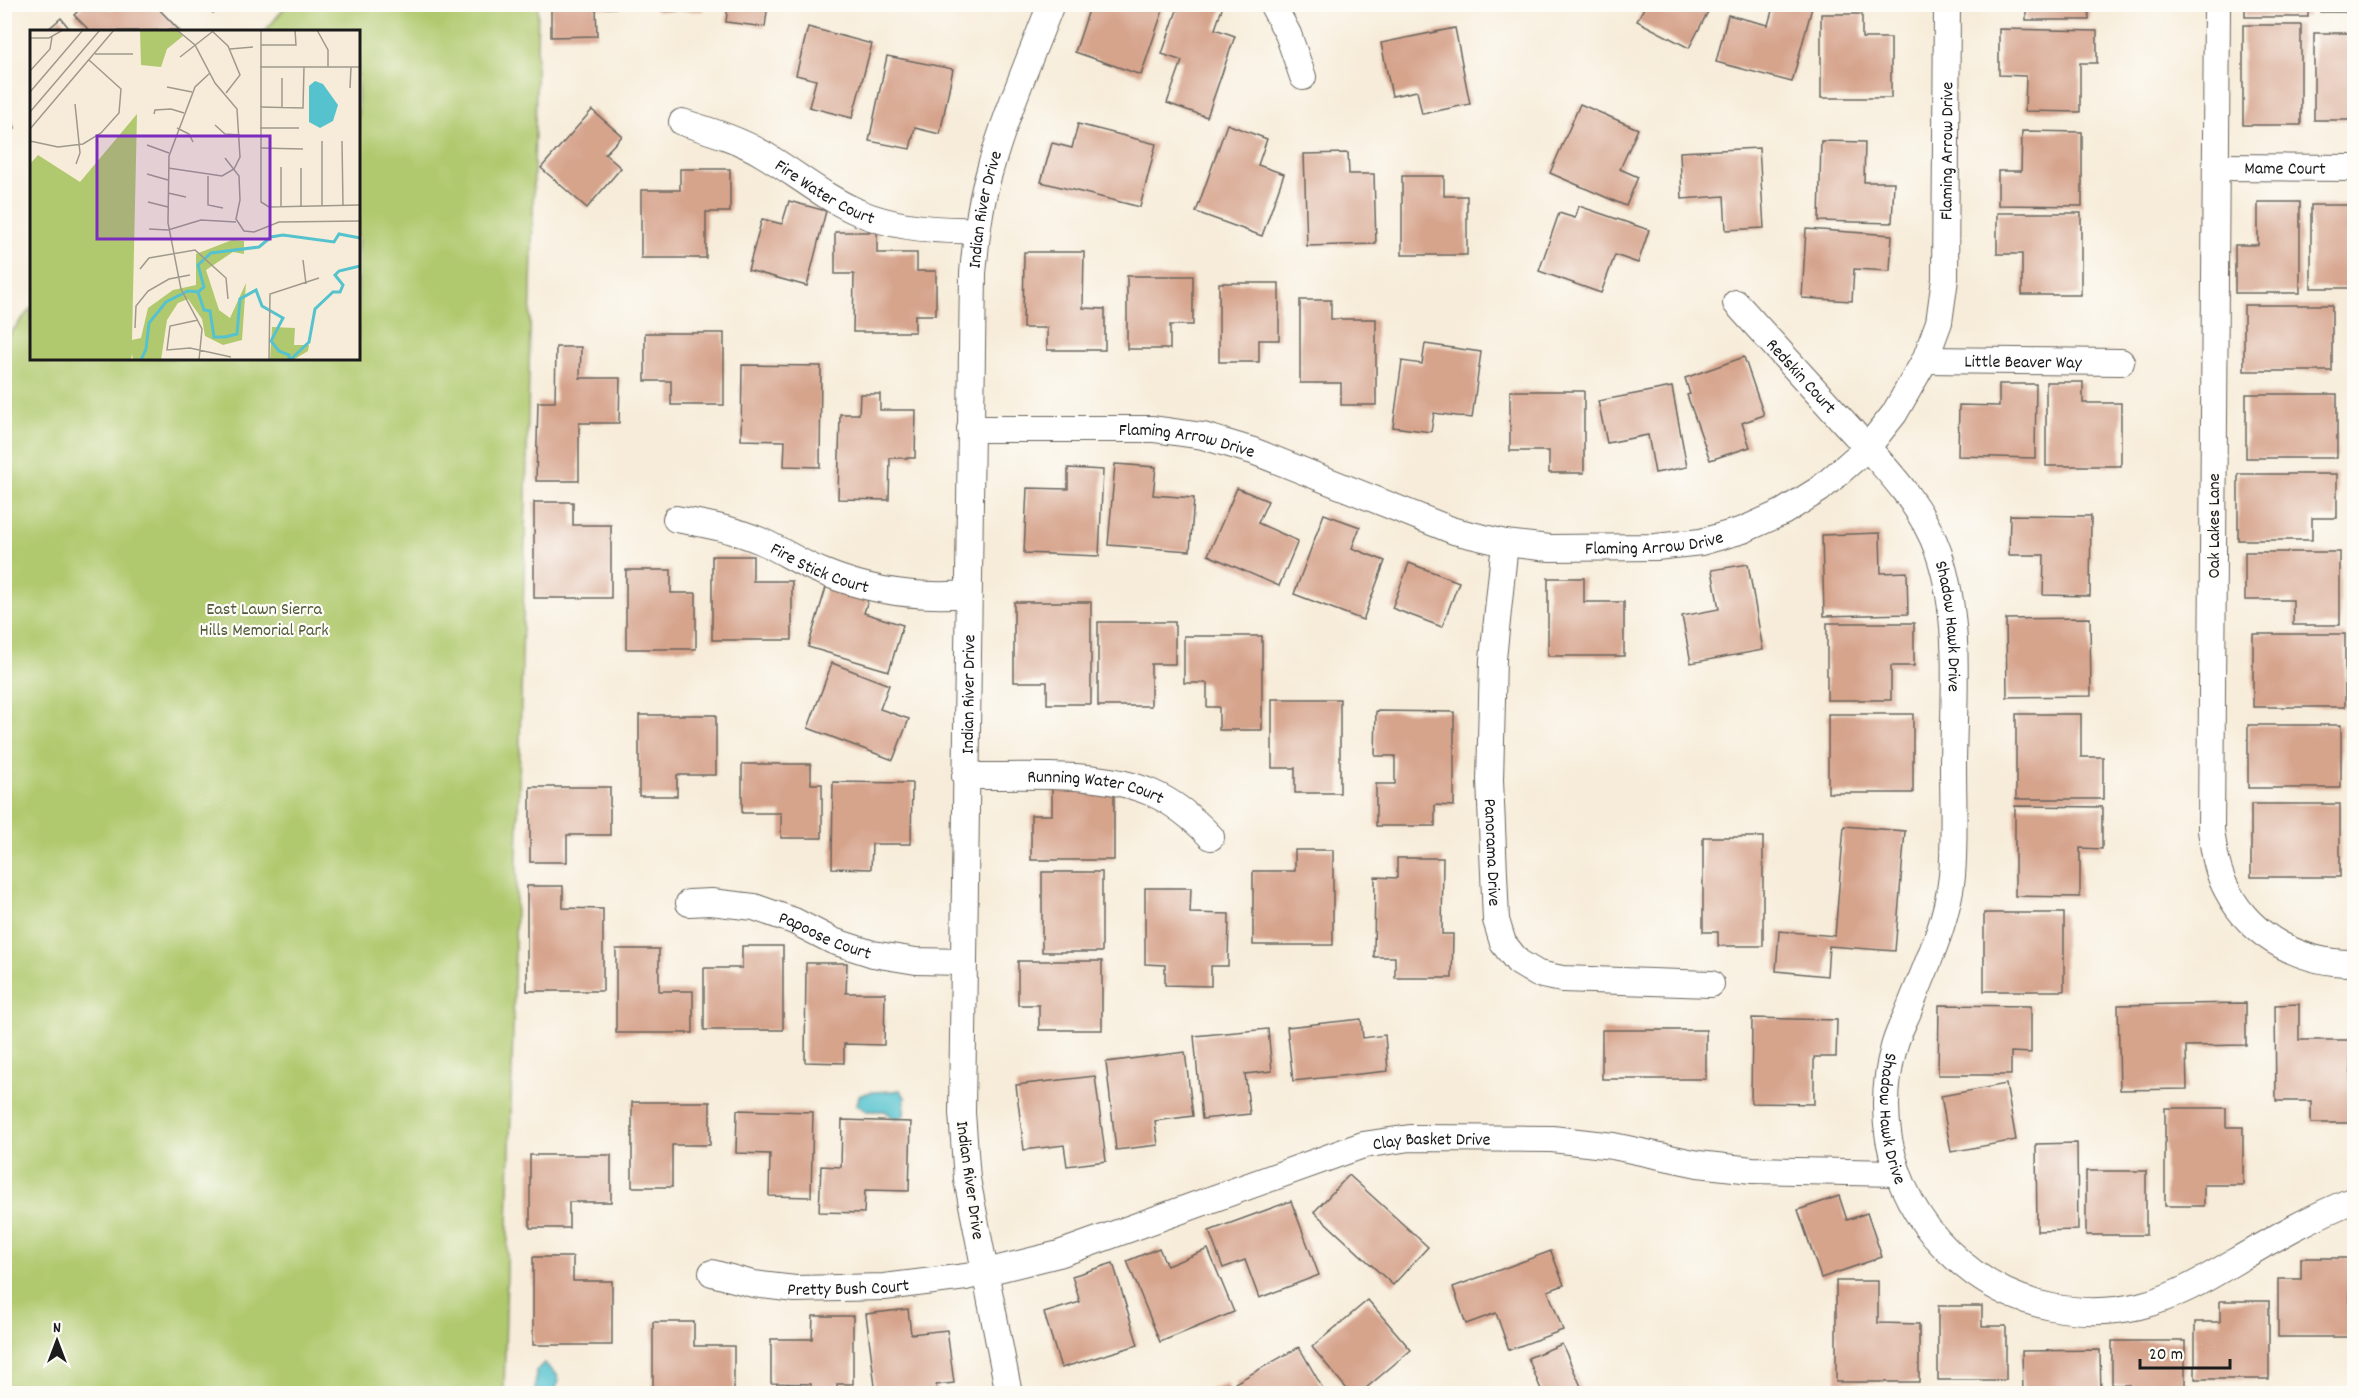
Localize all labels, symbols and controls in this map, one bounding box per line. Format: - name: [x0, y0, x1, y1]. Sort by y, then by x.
- inset map: [30, 30, 360, 360]
- street label: Flaming Arrow Drive: [1935, 82, 1961, 220]
- street label: Indian River Drive: [963, 148, 1010, 270]
- street label: Fire Water Court: [769, 154, 878, 233]
- street label: Mame Court: [2244, 157, 2326, 183]
- street label: Redskin Court: [1759, 334, 1841, 421]
- street label: Little Beaver Way: [1964, 350, 2083, 377]
- street label: Flaming Arrow Drive: [1119, 419, 1257, 466]
- street label: Oak Lakes Lane: [2203, 473, 2228, 579]
- street label: Flaming Arrow Drive: [1585, 526, 1727, 563]
- street label: Fire Stick Court: [765, 538, 871, 601]
- street label: Shadow Hawk Drive: [1927, 558, 1965, 692]
- park label: East Lawn Sierra Hills Memorial Park: [199, 598, 329, 644]
- street label: Indian River Drive: [957, 634, 983, 754]
- street label: Running Water Court: [1027, 766, 1168, 812]
- street label: Panorama Drive: [1476, 798, 1505, 907]
- street label: Papoose Court: [775, 907, 874, 968]
- street label: Shadow Hawk Drive: [1871, 1050, 1911, 1189]
- street label: Indian River Drive: [948, 1119, 989, 1241]
- street label: Clay Basket Drive: [1371, 1128, 1491, 1158]
- street label: Pretty Bush Court: [786, 1274, 911, 1304]
- north arrow: [27, 1311, 87, 1371]
- text: N: [53, 1317, 61, 1340]
- scale bar: [2140, 1332, 2230, 1370]
- text: 20 m: [2149, 1343, 2183, 1368]

